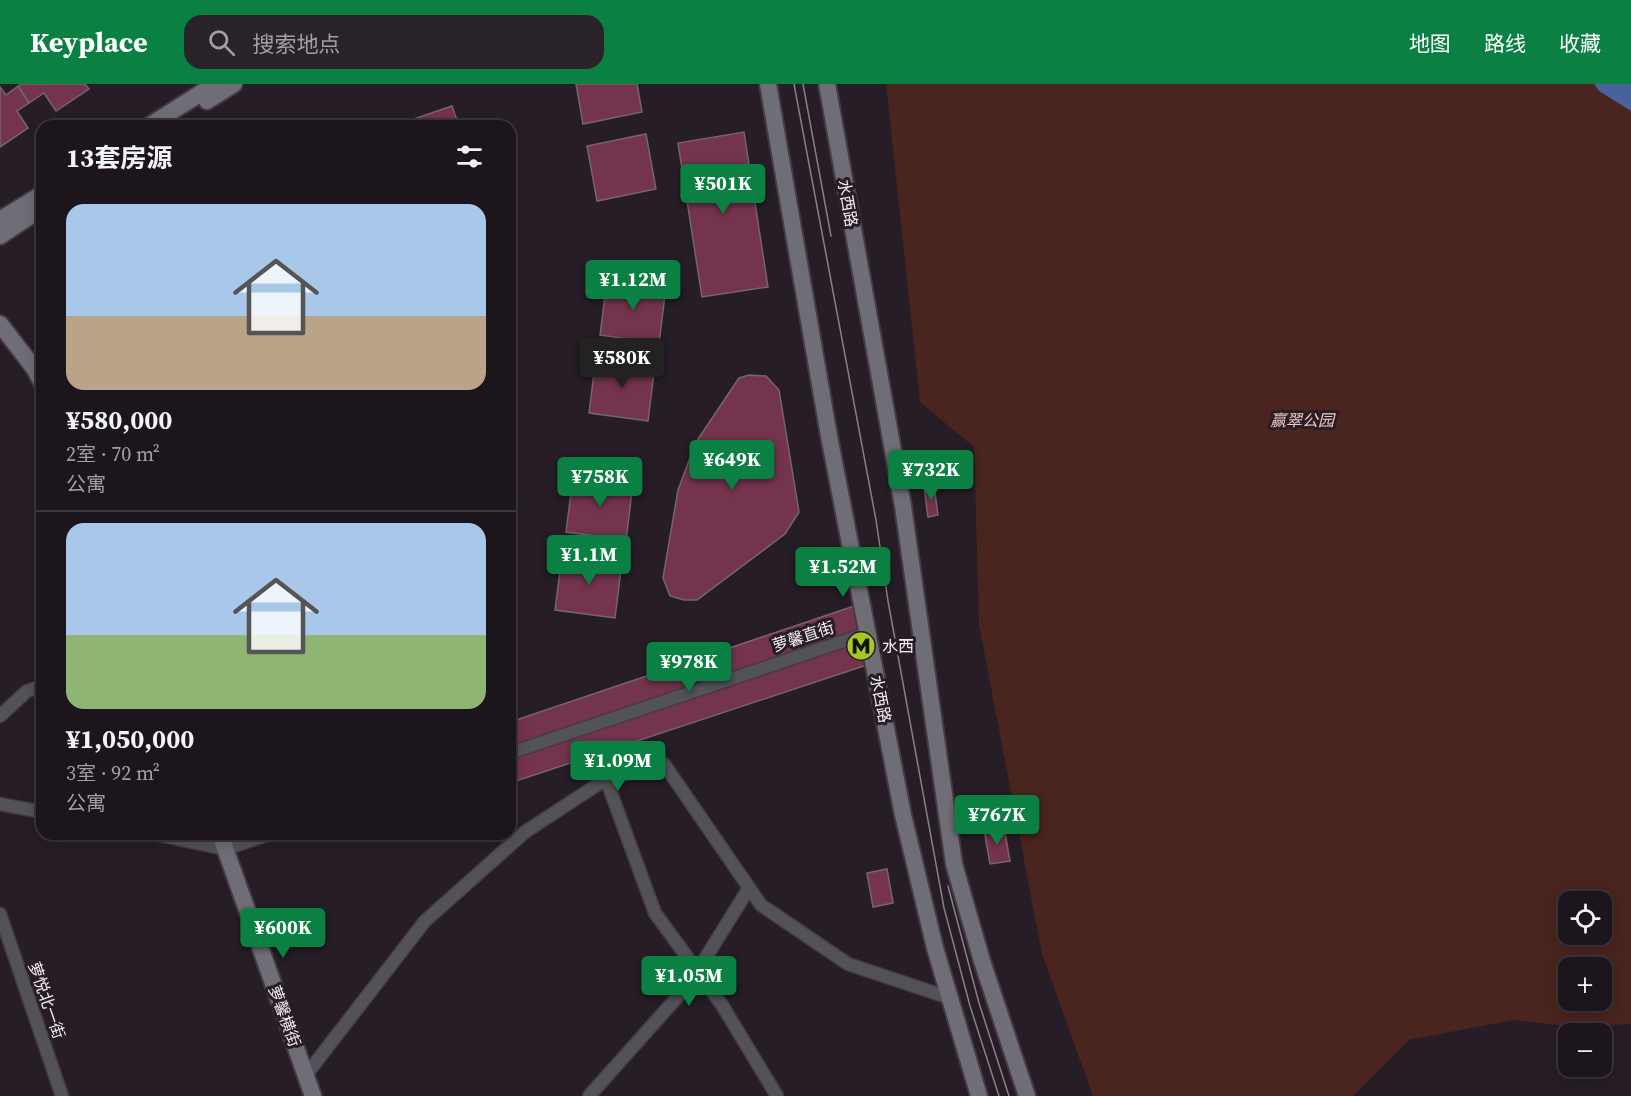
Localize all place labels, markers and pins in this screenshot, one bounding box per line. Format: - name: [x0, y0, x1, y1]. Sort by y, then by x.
- pin: ¥501K: [681, 164, 765, 215]
- pin: ¥1.12M: [584, 260, 682, 311]
- pin: ¥580K: [580, 338, 664, 389]
- pin: ¥649K: [690, 440, 774, 491]
- pin: ¥732K: [889, 450, 973, 501]
- pin: ¥758K: [558, 457, 642, 508]
- pin: ¥1.1M: [547, 535, 631, 586]
- pin: ¥1.52M: [794, 547, 892, 598]
- metro station icon: 水西: [845, 630, 877, 662]
- place label: 水西: [882, 635, 914, 657]
- pin: ¥978K: [647, 642, 731, 693]
- pin: ¥1.09M: [569, 741, 667, 792]
- pin: ¥767K: [955, 795, 1039, 846]
- pin: ¥600K: [241, 908, 325, 959]
- pin: ¥1.05M: [640, 956, 738, 1007]

